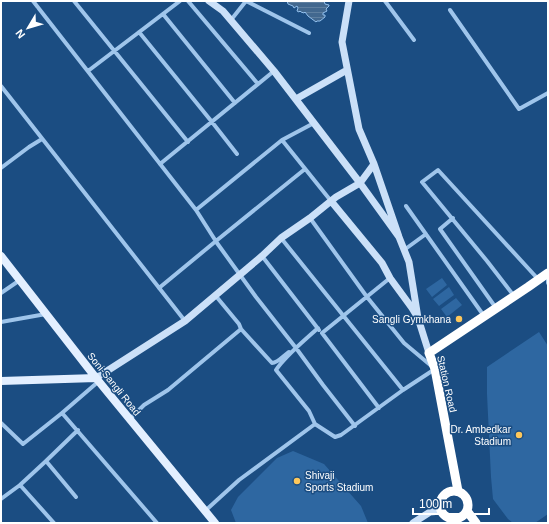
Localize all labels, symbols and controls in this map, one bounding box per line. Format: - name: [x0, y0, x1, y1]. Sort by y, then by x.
- north arrow: [8, 8, 48, 48]
- text: N: [13, 27, 27, 41]
- place label: Sangli Gymkhana: [372, 314, 451, 325]
- marker: Sangli Gymkhana: [454, 314, 464, 324]
- street label: Soni-Sangli Road: [85, 350, 143, 418]
- street label: Station Road: [435, 355, 459, 413]
- place label: Dr. Ambedkar Stadium: [450, 424, 512, 447]
- marker: Dr. Ambedkar Stadium: [514, 430, 524, 440]
- place label: Shivaji Sports Stadium: [305, 470, 373, 493]
- marker: Shivaji Sports Stadium: [292, 476, 302, 486]
- scale bar: [413, 490, 489, 516]
- text: 100 m: [419, 497, 452, 511]

